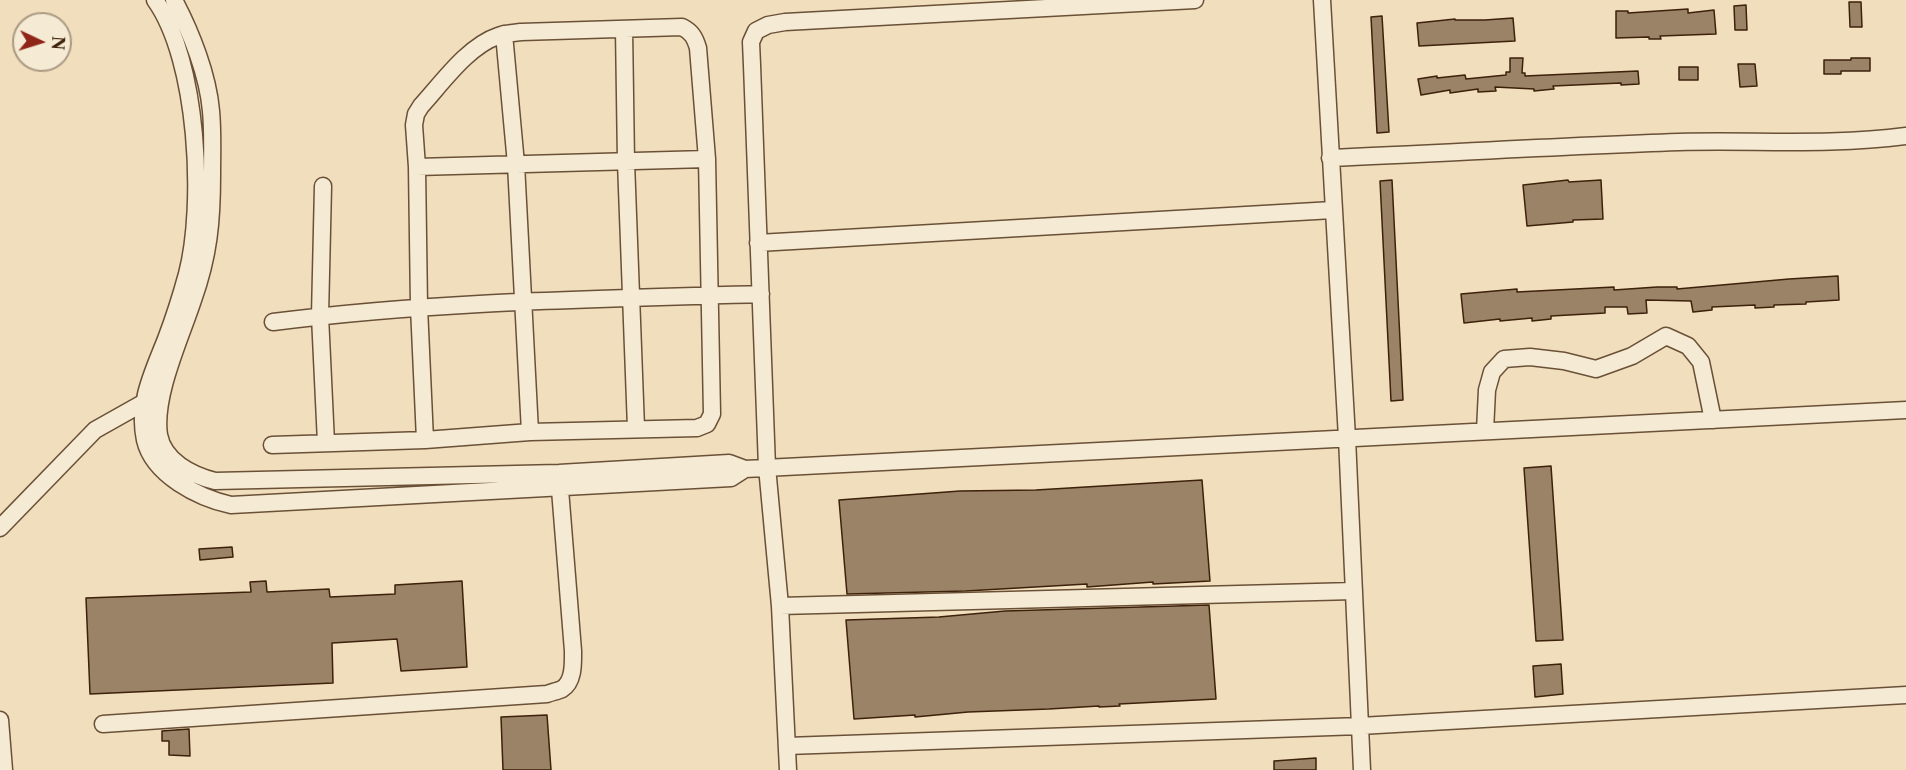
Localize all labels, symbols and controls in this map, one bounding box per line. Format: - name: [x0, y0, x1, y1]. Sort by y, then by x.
- north arrow: [12, 12, 72, 72]
- text: N: [48, 35, 68, 51]

